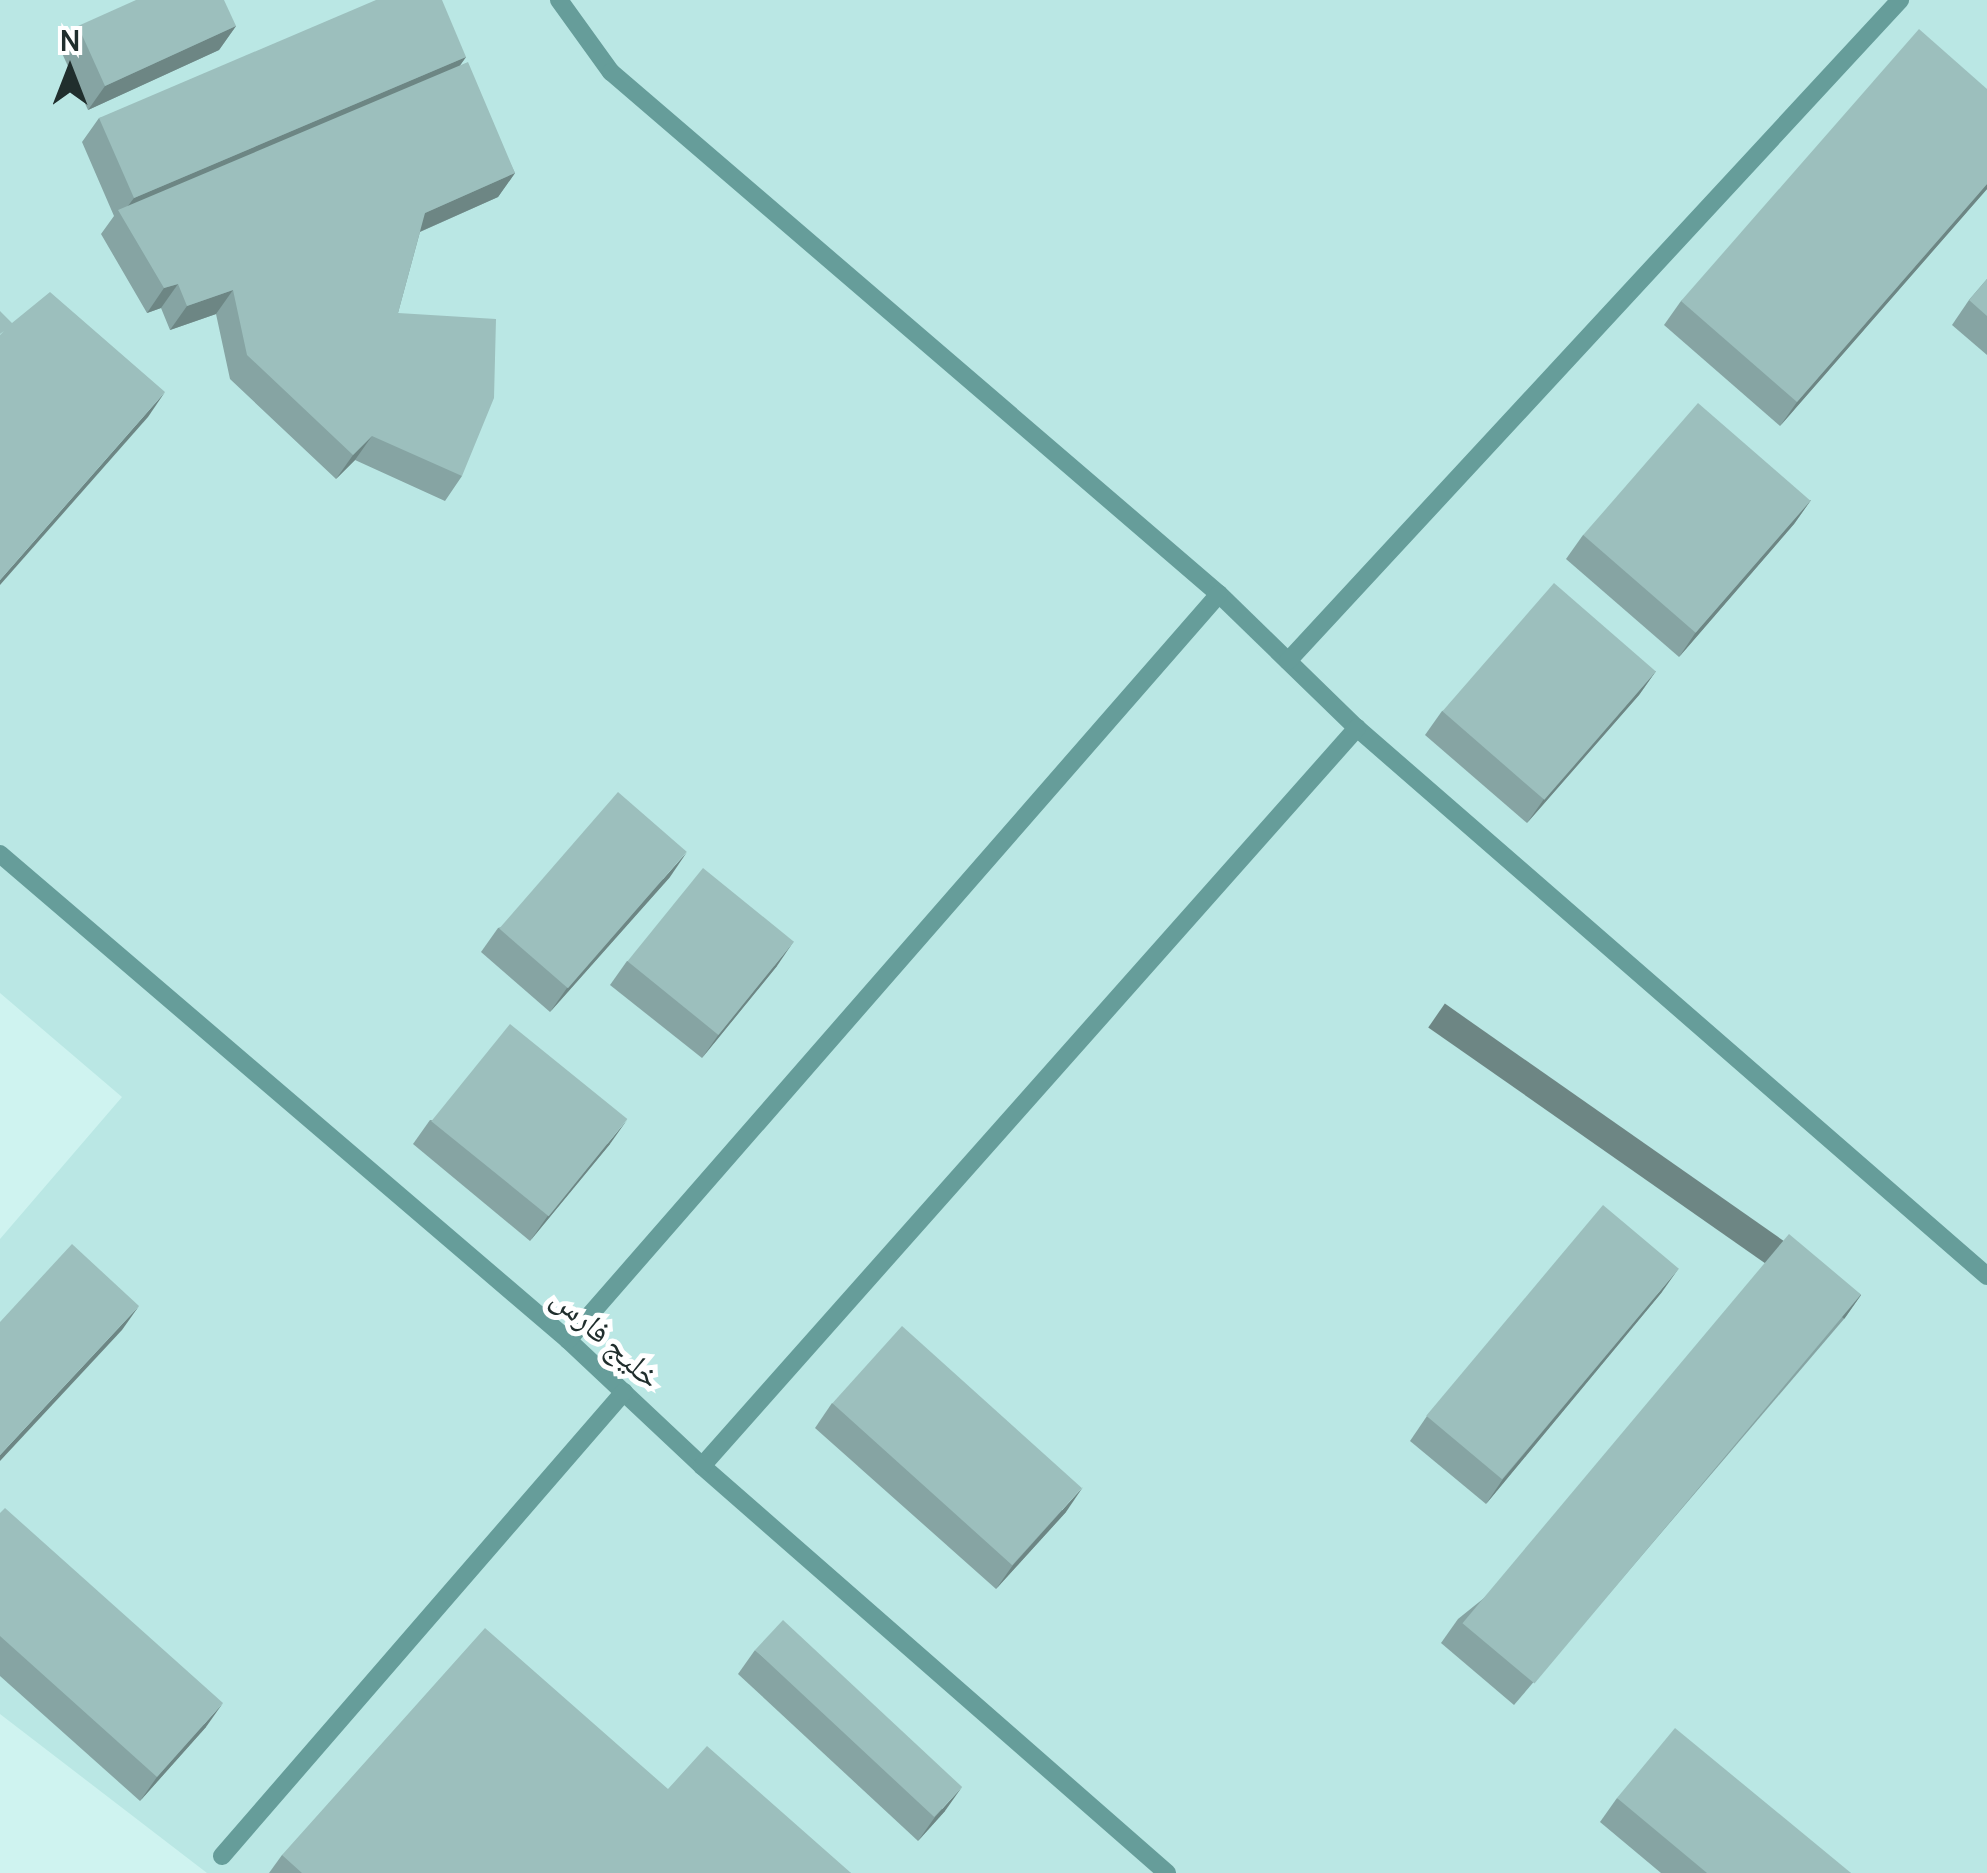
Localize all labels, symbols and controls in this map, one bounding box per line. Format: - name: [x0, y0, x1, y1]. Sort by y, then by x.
- north arrow: [20, 20, 120, 120]
- text: N: [60, 21, 80, 59]
- street label: خلیج فارس: [544, 1278, 670, 1396]

